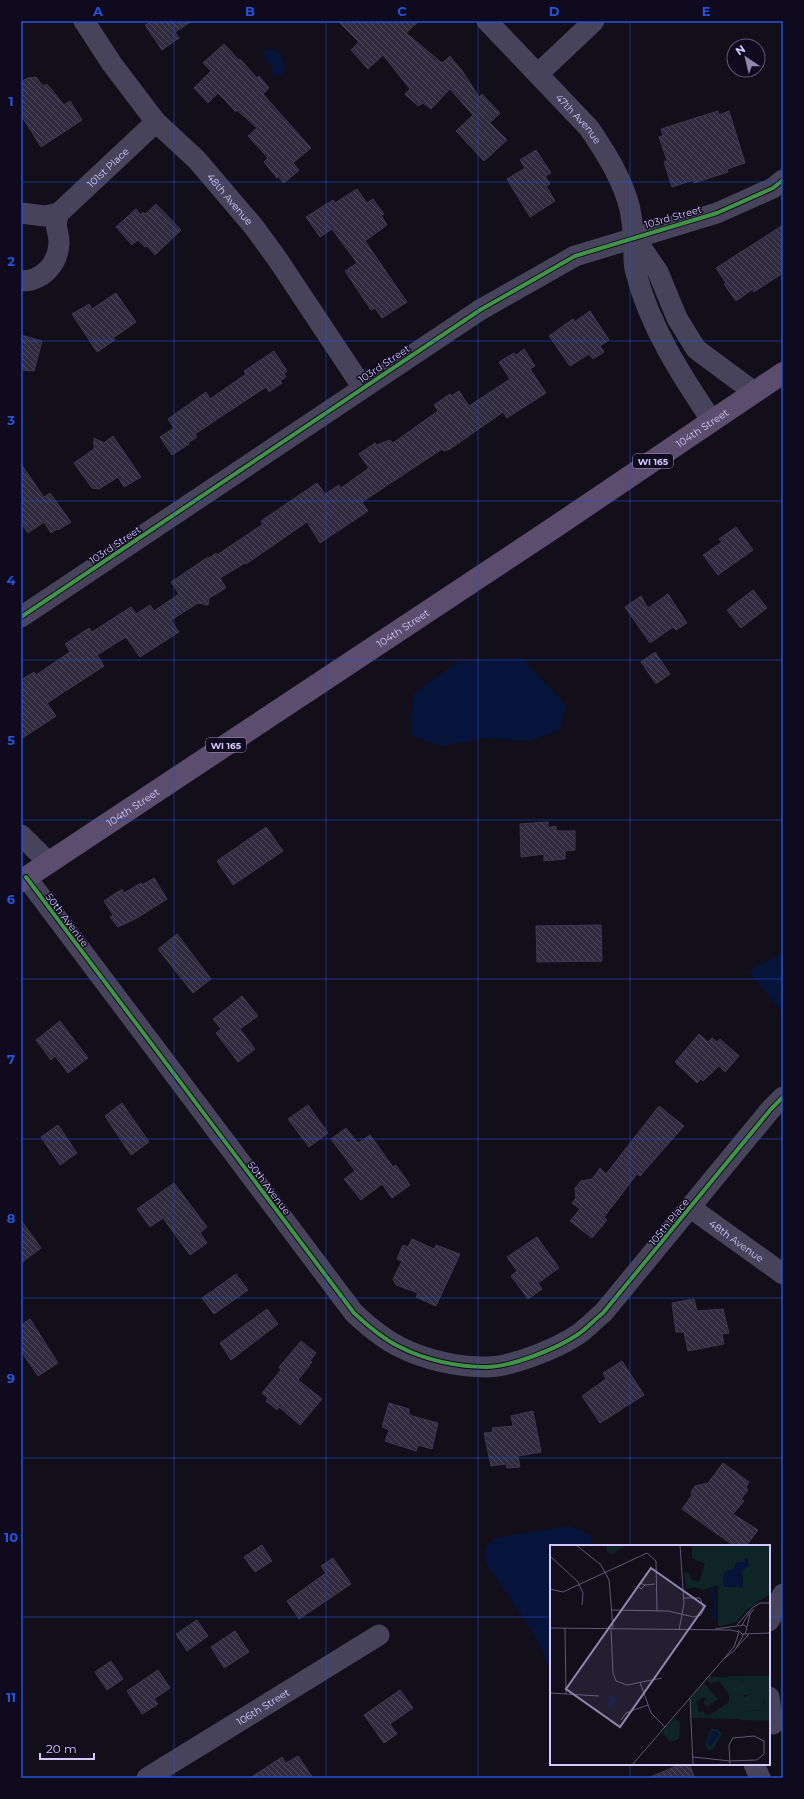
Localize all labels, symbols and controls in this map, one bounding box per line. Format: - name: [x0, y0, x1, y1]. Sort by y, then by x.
- text: A: [92, 3, 104, 19]
- text: B: [245, 3, 255, 19]
- text: C: [397, 3, 407, 19]
- text: D: [549, 3, 560, 19]
- text: E: [702, 3, 711, 19]
- north arrow: [726, 38, 766, 78]
- text: N: [733, 42, 748, 58]
- street label: 47th Avenue: [553, 91, 604, 146]
- text: 1: [8, 93, 14, 109]
- street label: 101st Place: [84, 144, 131, 190]
- street label: 48th Avenue: [204, 170, 256, 228]
- street label: 103rd Street: [643, 203, 703, 231]
- text: 2: [7, 253, 15, 269]
- street label: 103rd Street: [356, 342, 412, 386]
- street label: 104th Street: [673, 405, 731, 450]
- text: 3: [6, 412, 15, 428]
- road number: WI 165: [633, 454, 673, 468]
- street label: 103rd Street: [87, 523, 143, 567]
- text: 4: [7, 572, 16, 588]
- street label: 104th Street: [374, 606, 432, 650]
- text: 5: [7, 732, 15, 748]
- road number: WI 165: [206, 738, 246, 752]
- street label: 104th Street: [104, 785, 162, 829]
- text: 6: [7, 891, 16, 907]
- street label: 50th Avenue: [43, 891, 91, 949]
- text: 7: [7, 1051, 15, 1067]
- street label: 50th Avenue: [245, 1159, 293, 1217]
- street label: 105th Place: [646, 1196, 692, 1248]
- text: 8: [7, 1210, 16, 1226]
- street label: 48th Avenue: [707, 1217, 766, 1265]
- text: 9: [7, 1370, 15, 1386]
- text: 10: [4, 1529, 18, 1545]
- inset map: [550, 1545, 770, 1765]
- street label: 106th Street: [234, 1685, 292, 1728]
- text: 11: [6, 1689, 16, 1705]
- scale bar: [40, 1735, 94, 1761]
- text: 20 m: [46, 1741, 77, 1756]

